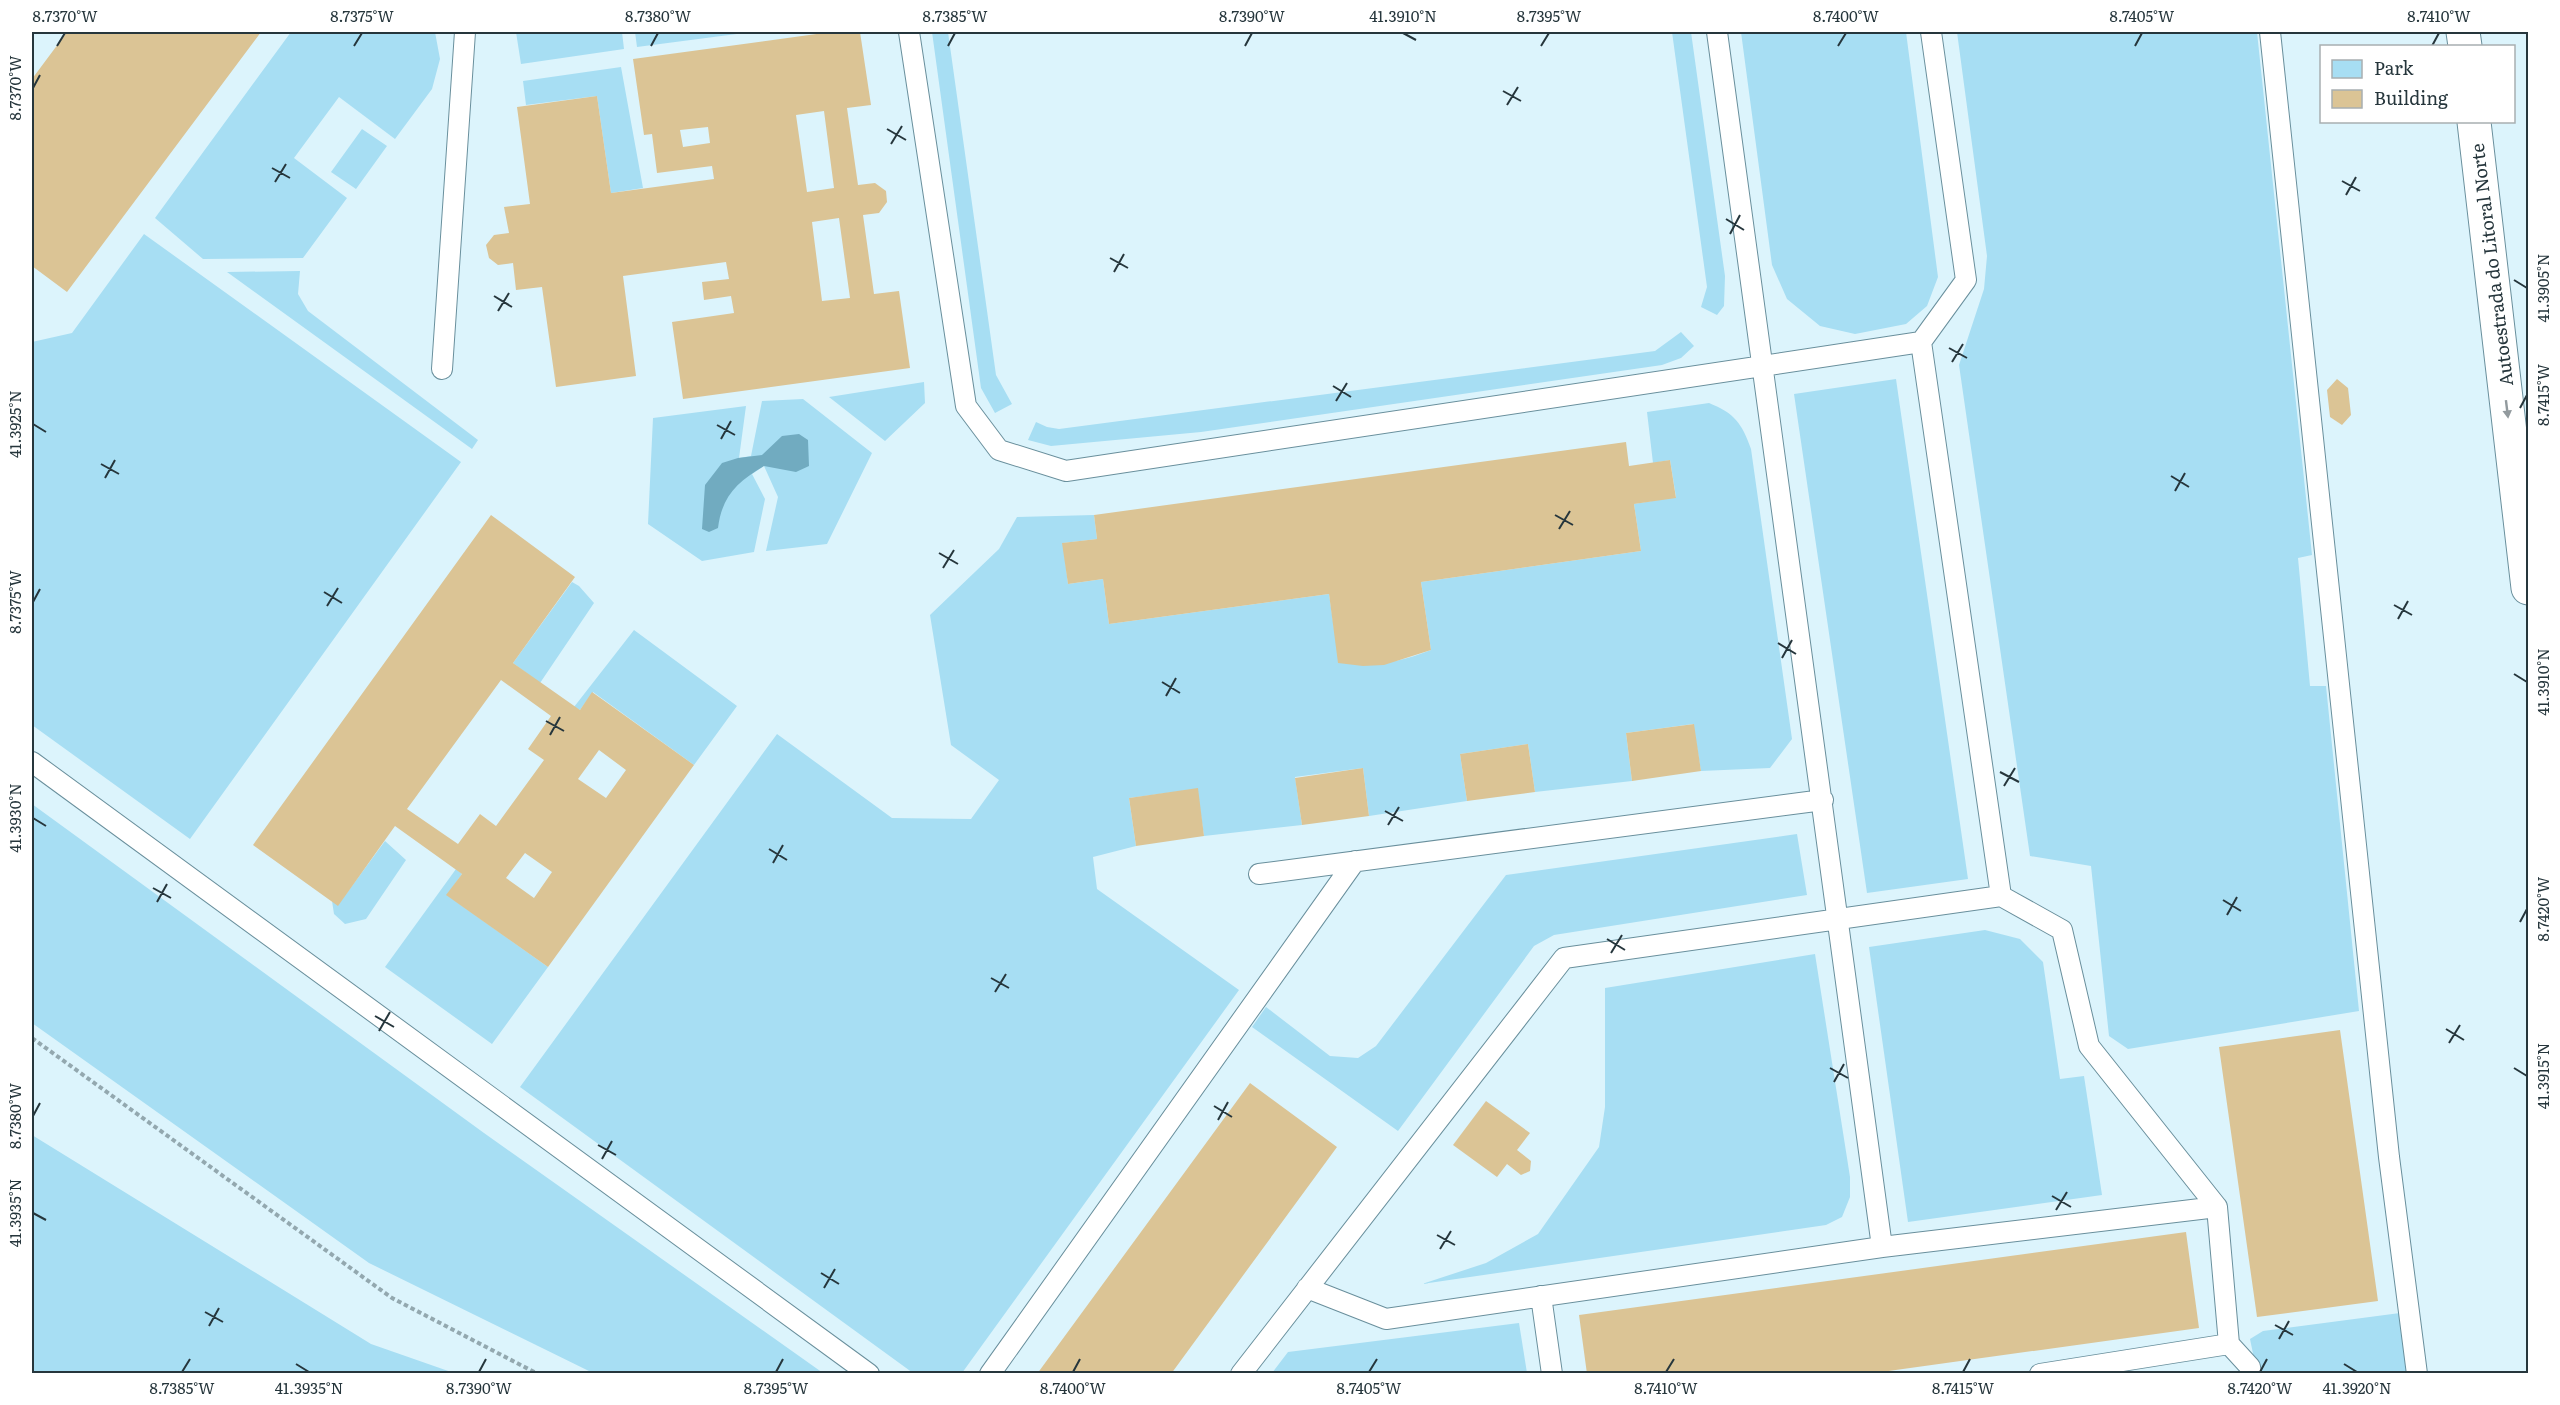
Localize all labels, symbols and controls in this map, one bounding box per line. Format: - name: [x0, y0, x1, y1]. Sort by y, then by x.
- text: 8.7370°W: [32, 4, 98, 27]
- text: 8.7375°W: [330, 4, 394, 27]
- text: 8.7380°W: [625, 4, 692, 27]
- text: 8.7385°W: [922, 4, 988, 27]
- text: 8.7390°W: [1219, 4, 1286, 27]
- text: 41.3910°N: [1369, 4, 1437, 27]
- text: 8.7395°W: [1517, 4, 1582, 27]
- text: 8.7400°W: [1813, 4, 1880, 27]
- text: 8.7405°W: [2110, 4, 2175, 27]
- text: 8.7410°W: [2407, 4, 2471, 27]
- legend: [2320, 45, 2515, 123]
- text: Park: [2374, 54, 2415, 81]
- text: 8.7370°W: [3, 55, 26, 121]
- text: Building: [2374, 84, 2449, 111]
- street label: Autoestrada do Litoral Norte: [2463, 142, 2519, 388]
- text: 41.3905°N: [2531, 253, 2554, 323]
- text: 8.7415°W: [2531, 363, 2554, 426]
- text: 41.3925°N: [3, 390, 26, 458]
- one-way arrow: [2503, 400, 2512, 419]
- text: 8.7375°W: [3, 570, 26, 634]
- text: 41.3910°N: [2531, 648, 2554, 716]
- text: 41.3930°N: [3, 783, 26, 853]
- text: 8.7420°W: [2531, 876, 2554, 941]
- text: 41.3915°N: [2531, 1043, 2554, 1109]
- text: 8.7380°W: [3, 1082, 26, 1149]
- text: 41.3935°N: [3, 1179, 26, 1247]
- text: 8.7385°W: [149, 1376, 215, 1399]
- text: 41.3935°N: [275, 1376, 343, 1399]
- text: 8.7390°W: [446, 1376, 513, 1399]
- text: 8.7395°W: [744, 1376, 809, 1399]
- text: 8.7400°W: [1040, 1376, 1107, 1399]
- text: 8.7405°W: [1337, 1376, 1402, 1399]
- text: 8.7410°W: [1634, 1376, 1698, 1399]
- text: 8.7415°W: [1932, 1376, 1995, 1399]
- text: 8.7420°W: [2228, 1376, 2293, 1399]
- text: 41.3920°N: [2323, 1376, 2391, 1399]

